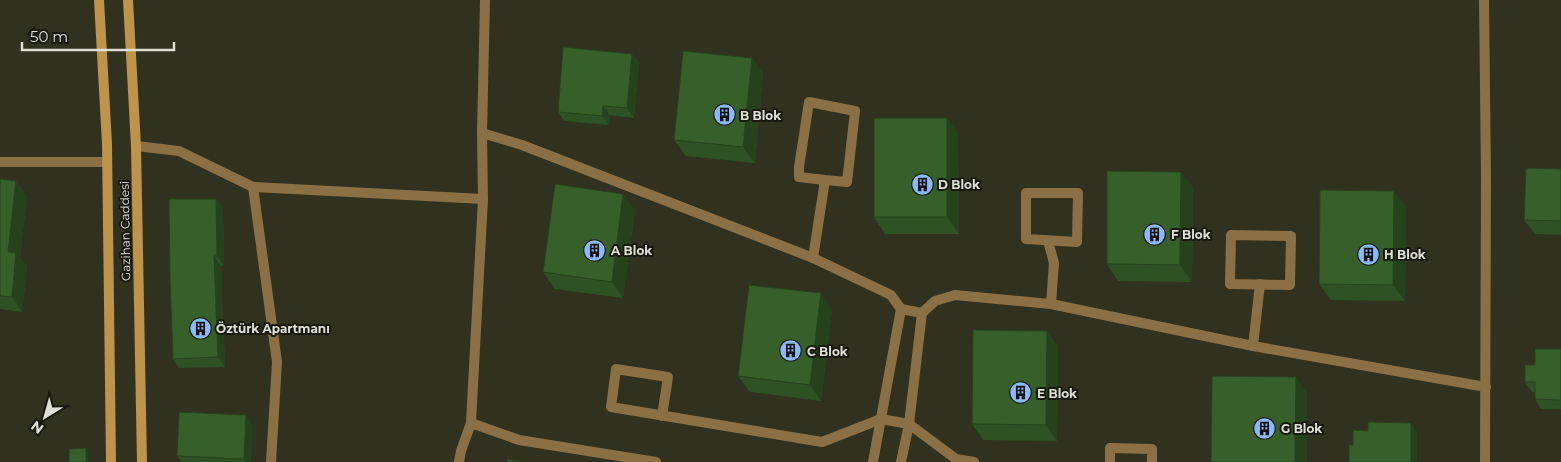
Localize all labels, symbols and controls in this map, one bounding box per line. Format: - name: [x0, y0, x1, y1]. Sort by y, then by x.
- scale bar: [22, 20, 175, 52]
- text: 50 m: [30, 27, 68, 46]
- building icon: B Blok: [712, 103, 736, 127]
- place label: B Blok: [740, 108, 781, 123]
- building icon: D Blok: [910, 172, 934, 196]
- place label: D Blok: [938, 177, 980, 192]
- street label: Gazihan Caddesi: [117, 181, 133, 281]
- building icon: F Blok: [1143, 222, 1167, 246]
- place label: F Blok: [1171, 227, 1211, 242]
- building icon: A Blok: [583, 238, 607, 262]
- building icon: H Blok: [1356, 242, 1380, 266]
- place label: A Blok: [610, 243, 652, 258]
- place label: H Blok: [1384, 247, 1426, 262]
- building icon: Öztürk Apartmanı: [188, 316, 212, 340]
- place label: Öztürk Apartmanı: [216, 321, 330, 336]
- building icon: C Blok: [779, 339, 803, 363]
- place label: C Blok: [807, 344, 848, 359]
- building icon: E Blok: [1009, 381, 1033, 405]
- place label: E Blok: [1037, 386, 1077, 401]
- north arrow: [20, 392, 70, 442]
- building icon: G Blok: [1253, 416, 1277, 440]
- text: N: [27, 417, 47, 438]
- place label: G Blok: [1281, 421, 1322, 436]

